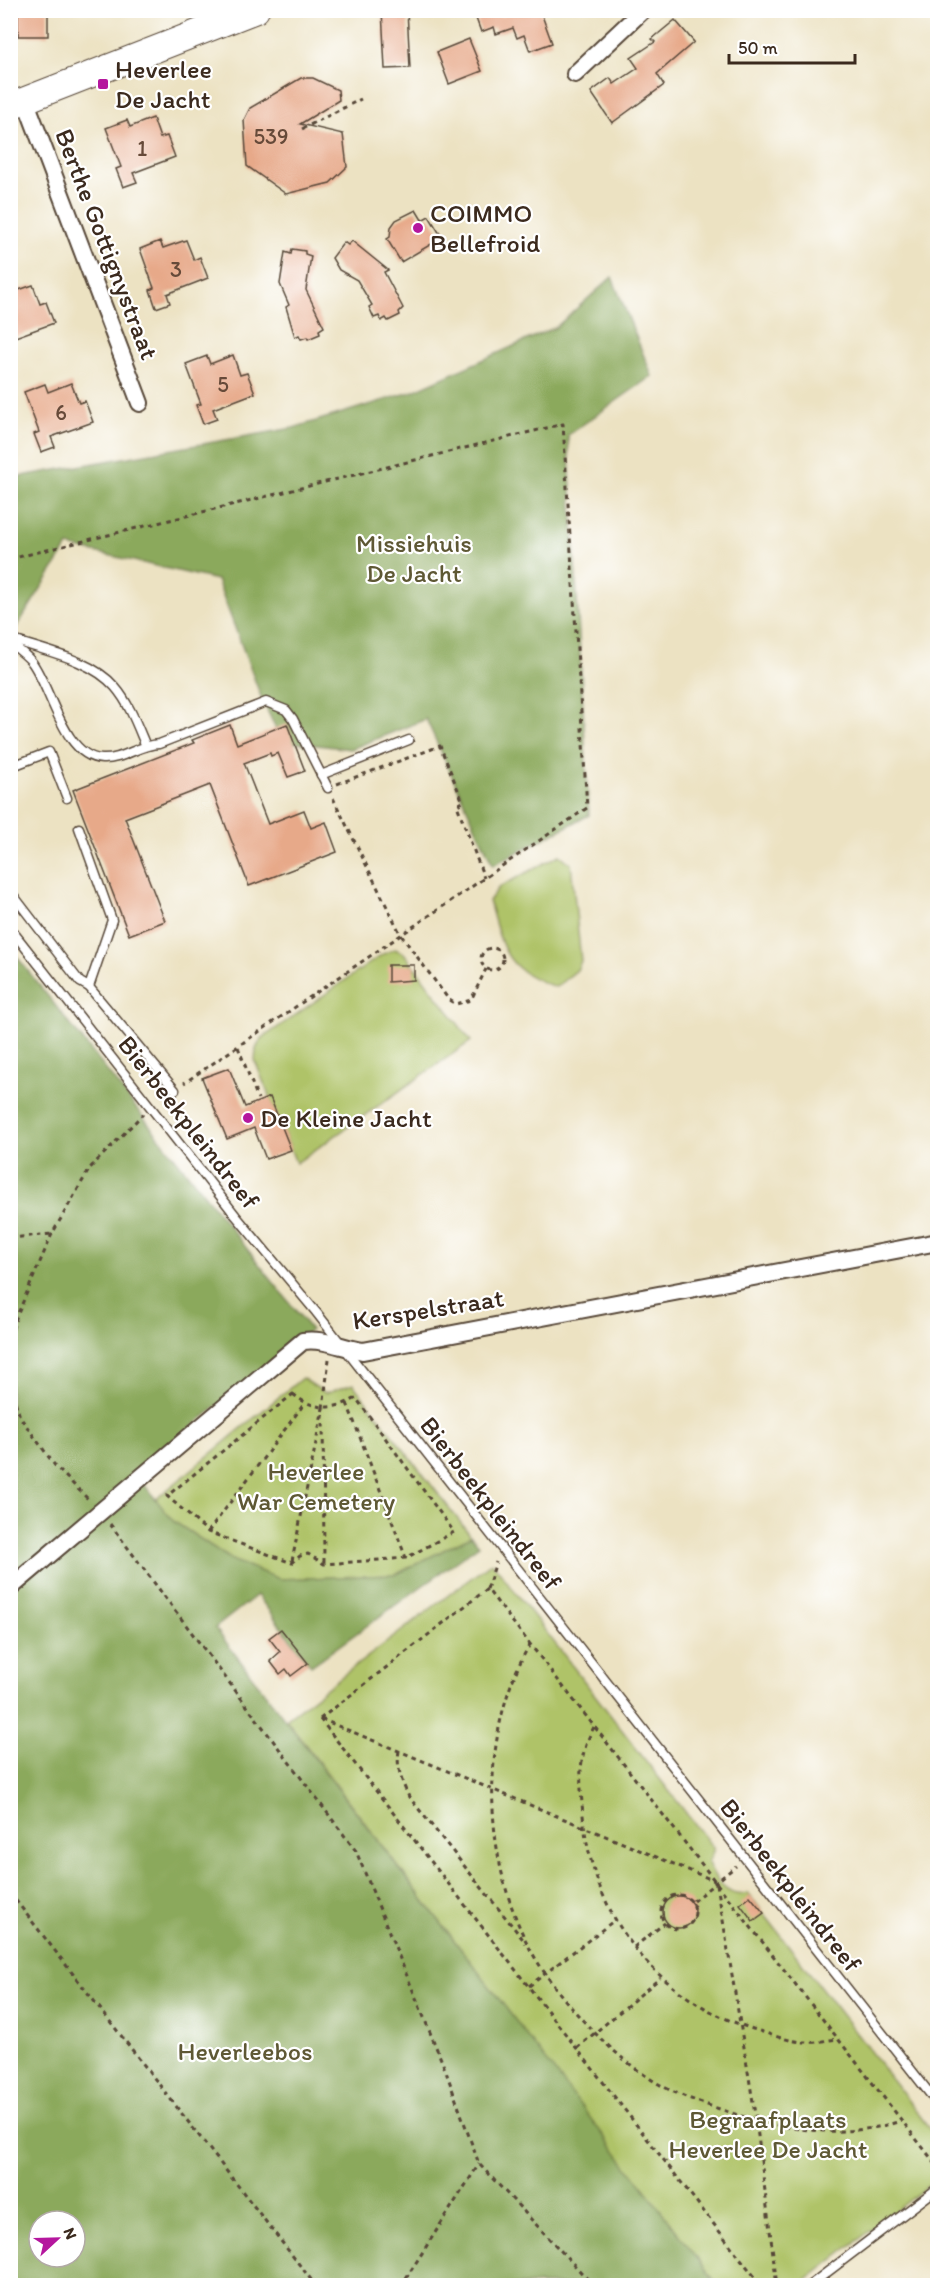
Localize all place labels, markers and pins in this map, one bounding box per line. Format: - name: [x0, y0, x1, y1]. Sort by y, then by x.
- place label: Heverlee De Jacht: [115, 53, 212, 115]
- marker: Heverlee De Jacht: [96, 77, 110, 91]
- place label: COIMMO Bellefroid: [430, 197, 540, 259]
- marker: COIMMO Bellefroid: [411, 221, 425, 235]
- place label: De Kleine Jacht: [260, 1102, 432, 1134]
- marker: De Kleine Jacht: [241, 1111, 255, 1125]

